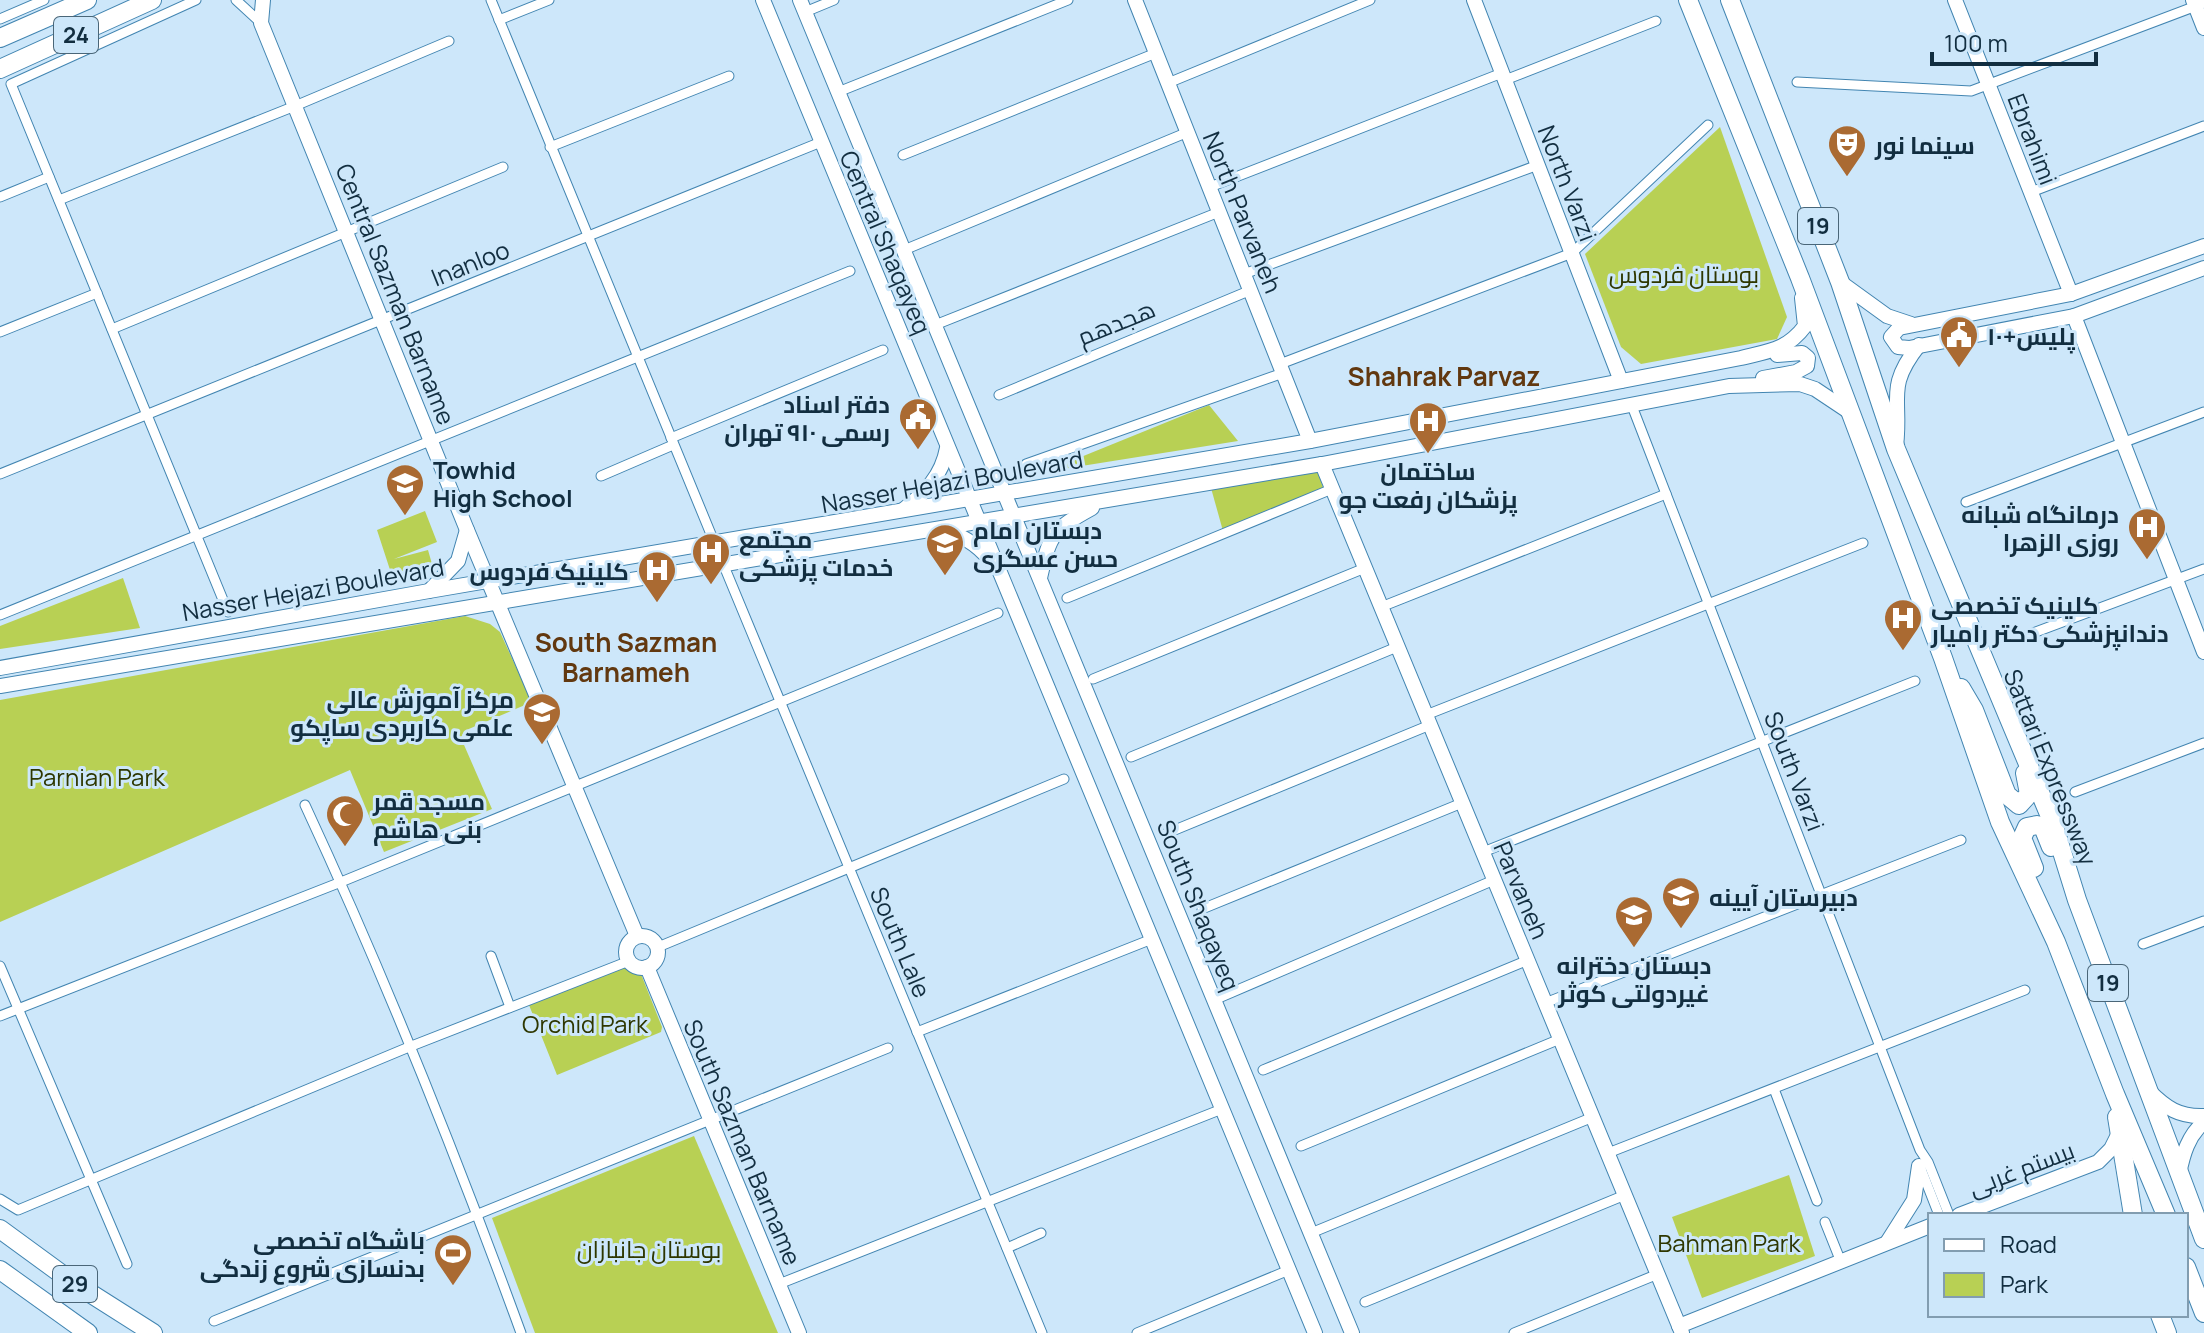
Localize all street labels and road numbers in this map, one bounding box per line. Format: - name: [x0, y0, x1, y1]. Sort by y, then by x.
- road number: 24: [54, 17, 98, 53]
- street label: Ebrahimi: [2001, 89, 2065, 189]
- street label: North Varzi: [1531, 120, 1605, 246]
- street label: North Parvaneh: [1196, 126, 1290, 298]
- street label: Central Shaqayeq: [832, 145, 940, 339]
- street label: Central Sazman Barname: [328, 159, 464, 429]
- road number: 19: [1798, 208, 1838, 244]
- street label: Inanloo: [426, 232, 514, 294]
- street label: هجدهم: [1072, 291, 1160, 353]
- street label: Nasser Hejazi Boulevard: [819, 442, 1085, 520]
- street label: Nasser Hejazi Boulevard: [180, 550, 446, 628]
- street label: Sattari Expressway: [1997, 664, 2106, 870]
- street label: South Varzi: [1757, 706, 1833, 836]
- street label: South Shaqayeq: [1150, 815, 1248, 995]
- street label: Parvaneh: [1487, 836, 1557, 944]
- street label: South Lale: [863, 882, 939, 1002]
- road number: 19: [2088, 965, 2128, 1001]
- street label: South Sazman Barname: [676, 1014, 810, 1270]
- street label: بیستم غربی: [1963, 1133, 2079, 1204]
- road number: 29: [53, 1266, 97, 1302]

